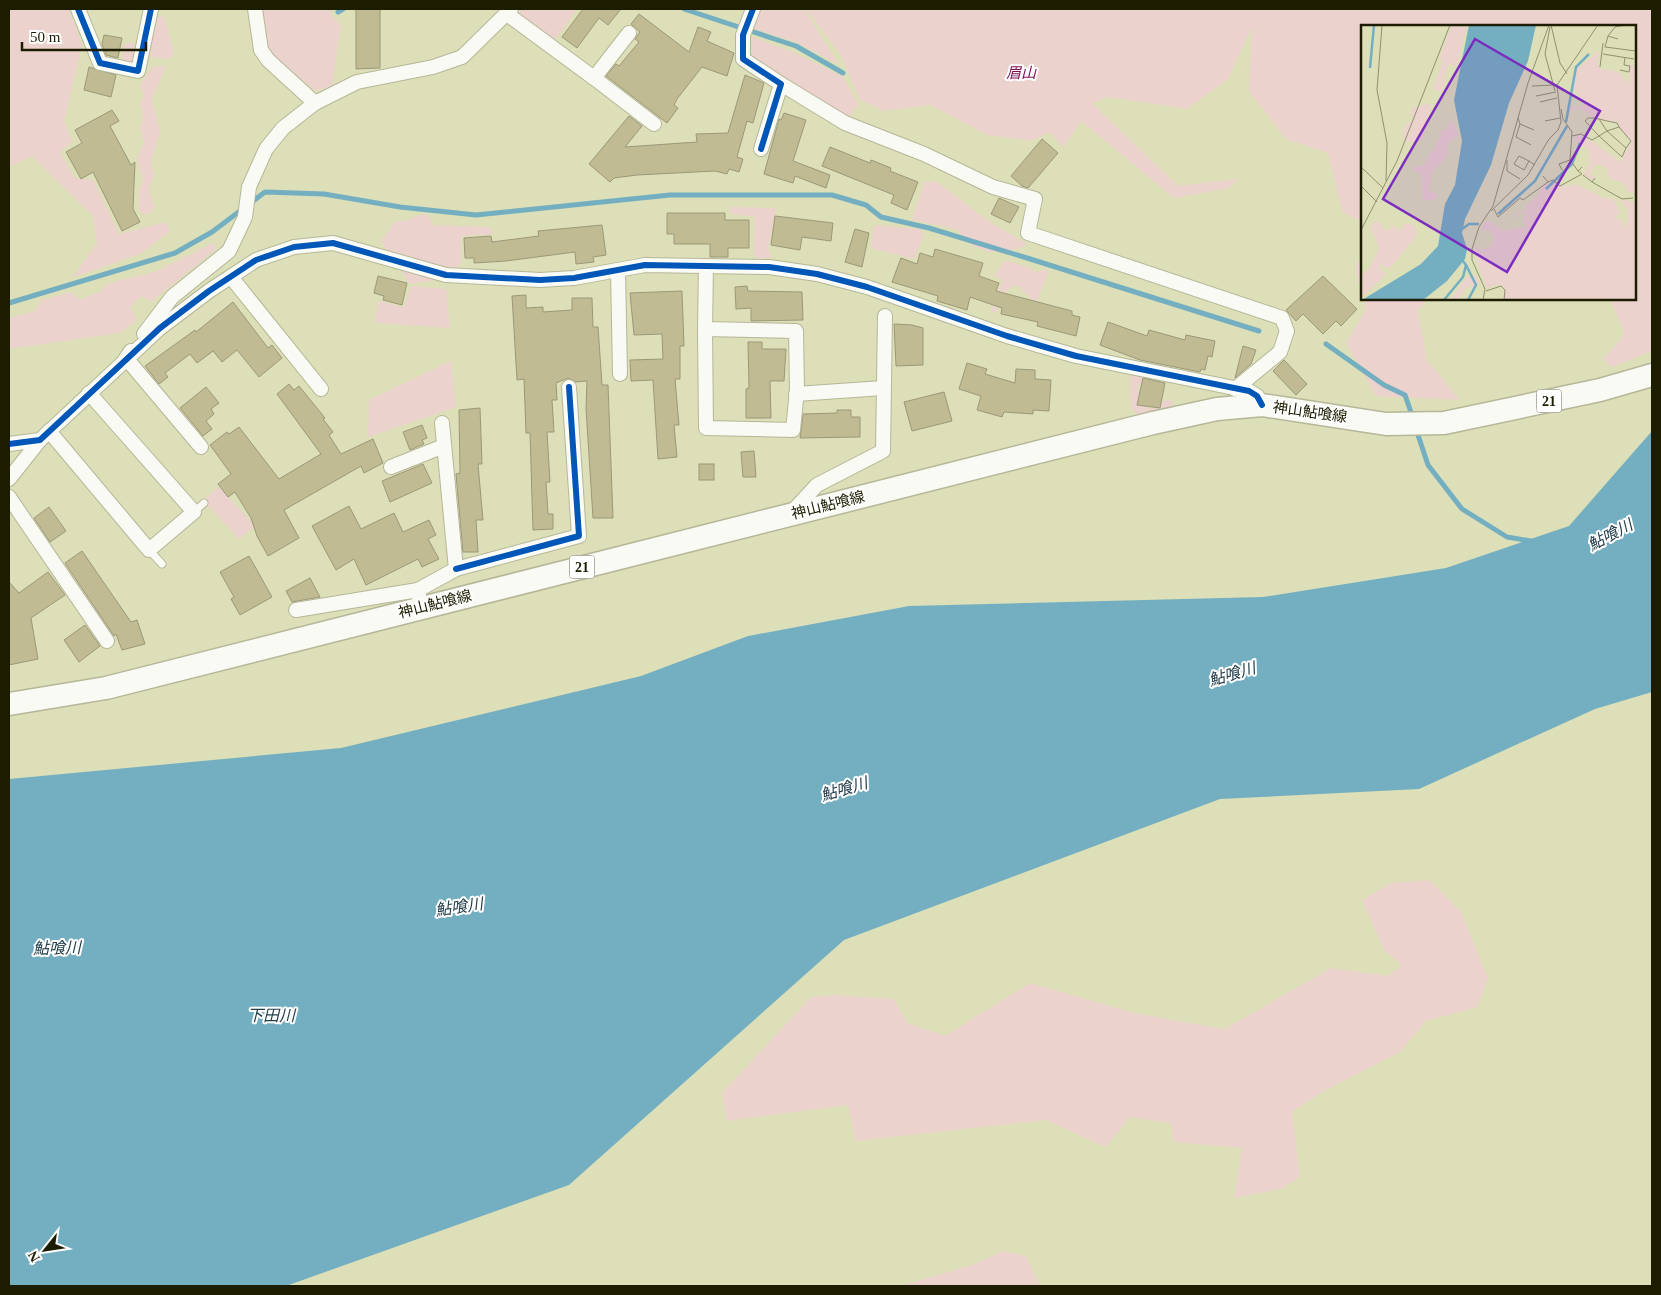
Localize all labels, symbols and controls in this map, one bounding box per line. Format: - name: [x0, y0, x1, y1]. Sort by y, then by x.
- scale bar: [22, 20, 146, 52]
- inset map: [1361, 25, 1636, 300]
- text: 50 m: [30, 29, 61, 45]
- park label: 眉山: [1006, 65, 1037, 81]
- road number: 21: [1536, 390, 1562, 412]
- street label: 神山鮎喰線: [1272, 399, 1348, 425]
- street label: 神山鮎喰線: [790, 488, 866, 522]
- water label: 鮎喰川: [1585, 515, 1637, 554]
- road number: 21: [570, 556, 594, 578]
- street label: 神山鮎喰線: [397, 587, 473, 621]
- water label: 鮎喰川: [1207, 659, 1259, 689]
- water label: 鮎喰川: [819, 774, 871, 804]
- water label: 鮎喰川: [434, 895, 486, 919]
- water label: 鮎喰川: [33, 939, 83, 957]
- water label: 下田川: [247, 1007, 297, 1024]
- north arrow: [20, 1225, 70, 1275]
- text: N: [25, 1248, 43, 1264]

